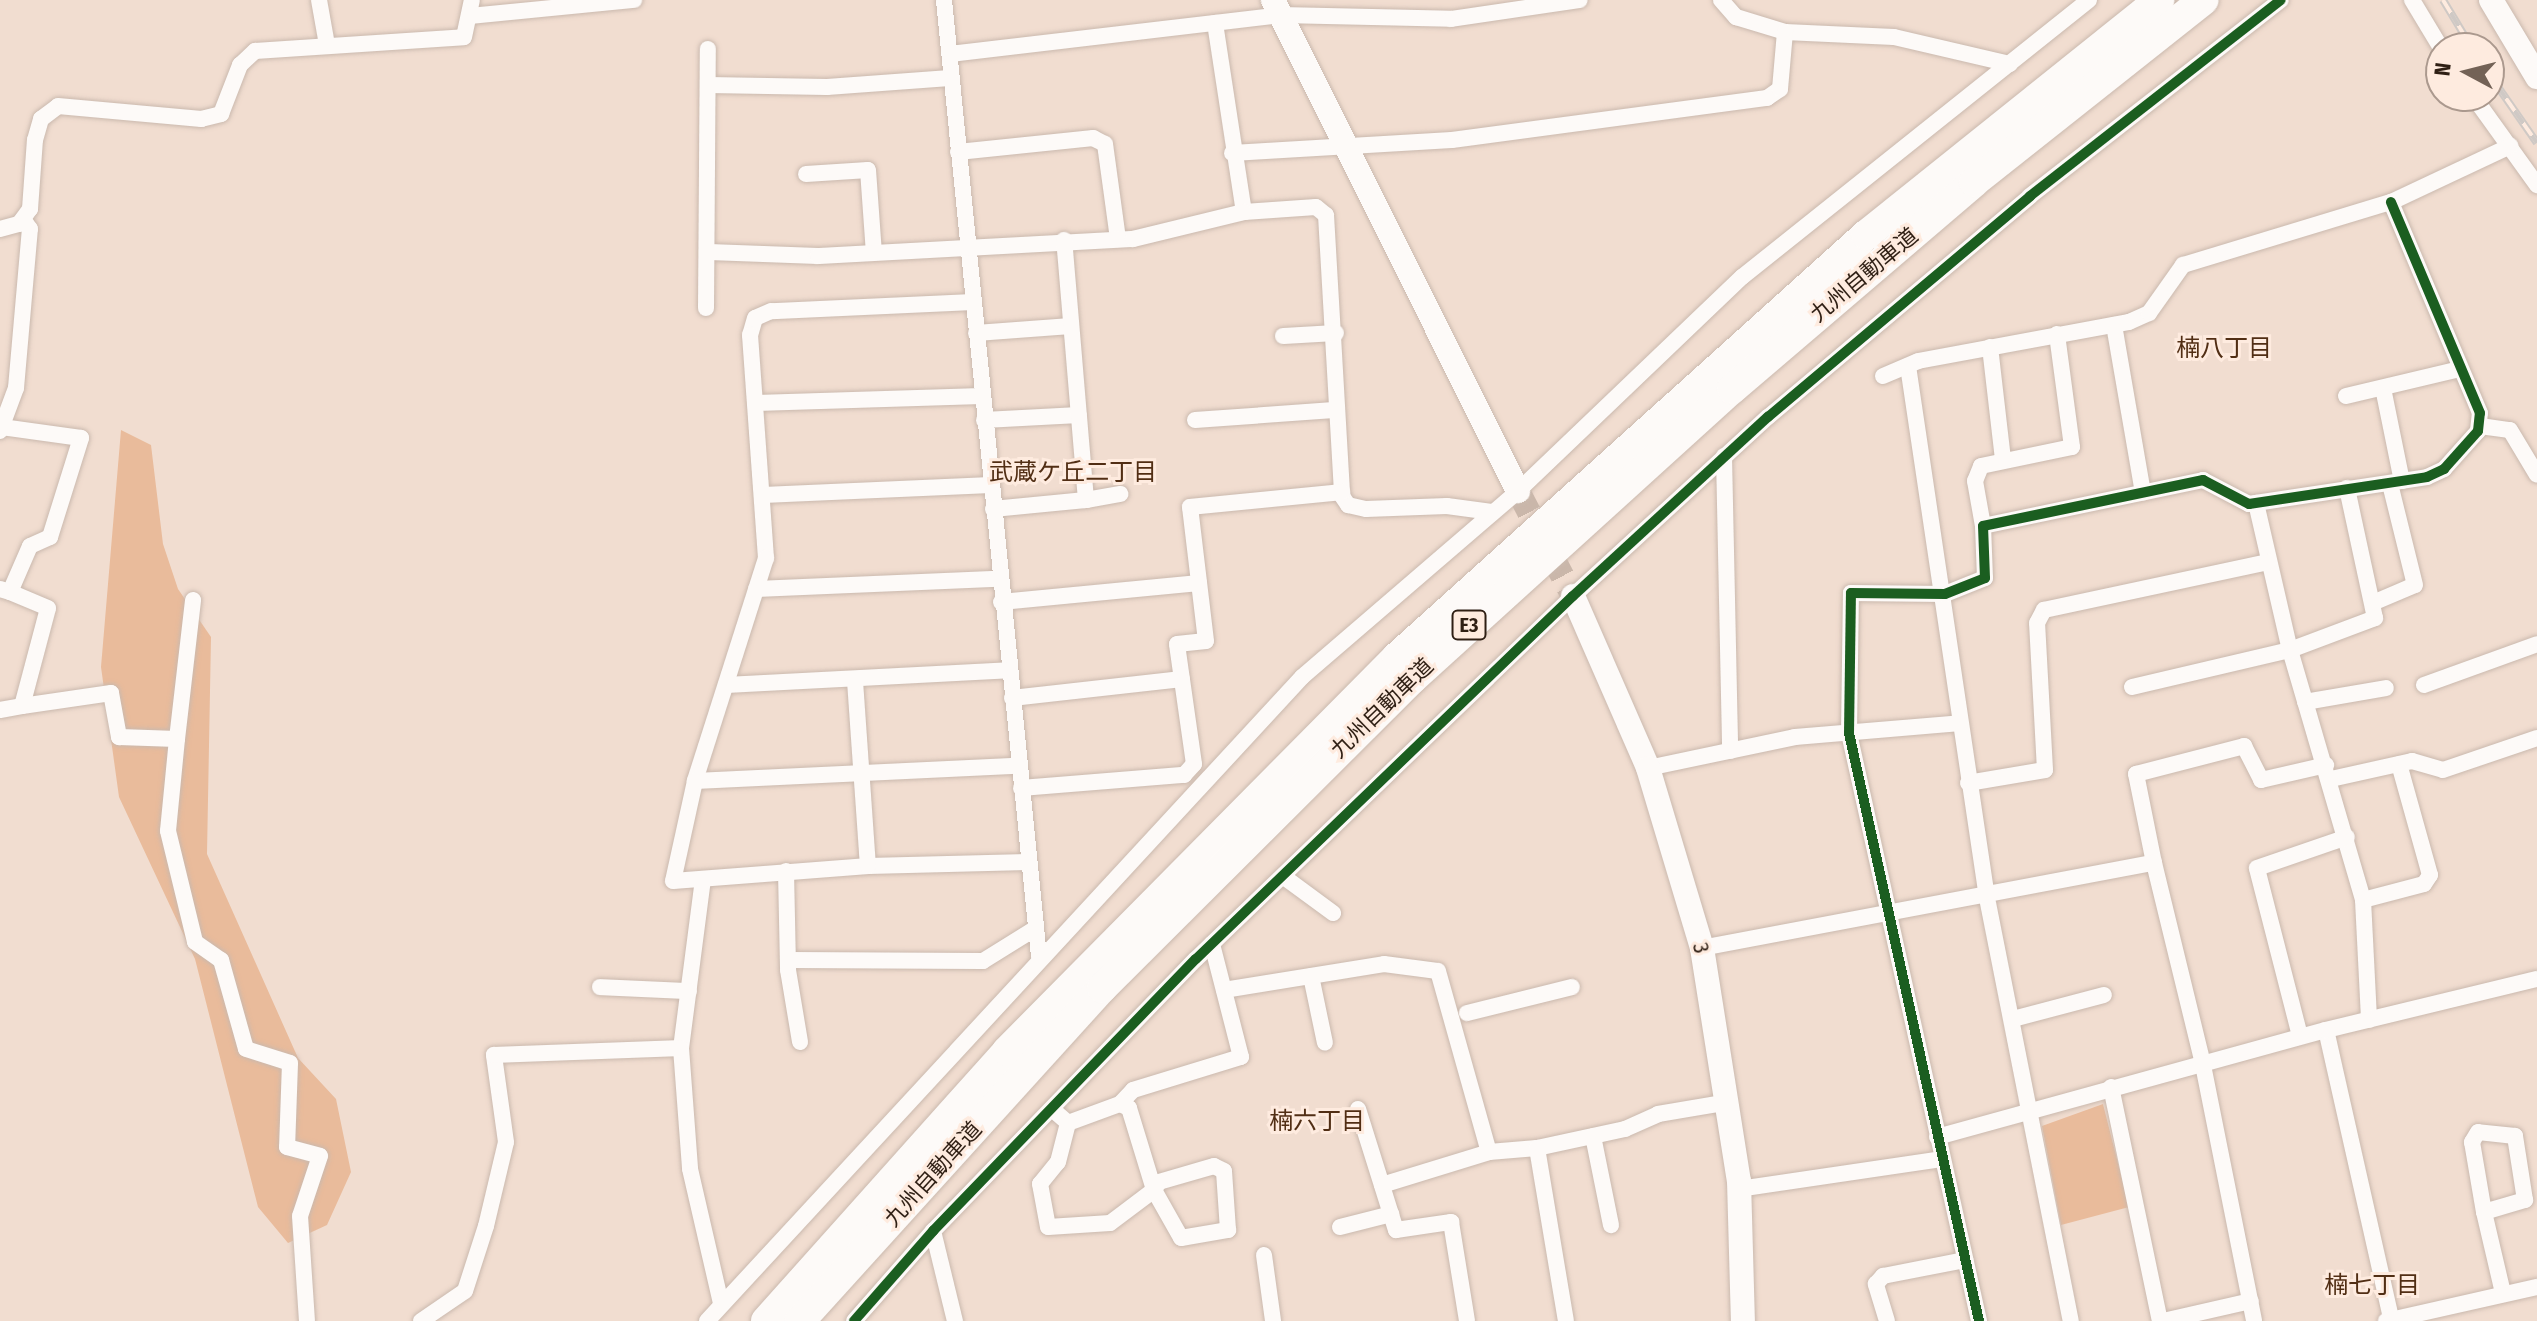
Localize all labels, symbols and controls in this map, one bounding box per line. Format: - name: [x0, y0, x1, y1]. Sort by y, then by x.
- north arrow: [2425, 32, 2505, 112]
- text: N: [2428, 61, 2457, 77]
- street label: 九州自動車道: [1805, 222, 1923, 328]
- district label: 楠八丁目: [2176, 335, 2272, 363]
- district label: 武蔵ケ丘二丁目: [989, 459, 1157, 487]
- road number: E3: [1451, 609, 1487, 641]
- street label: 九州自動車道: [1325, 653, 1439, 763]
- street label: 3: [1687, 940, 1715, 956]
- district label: 楠六丁目: [1269, 1108, 1365, 1136]
- street label: 九州自動車道: [879, 1116, 987, 1232]
- district label: 楠七丁目: [2324, 1272, 2420, 1300]

